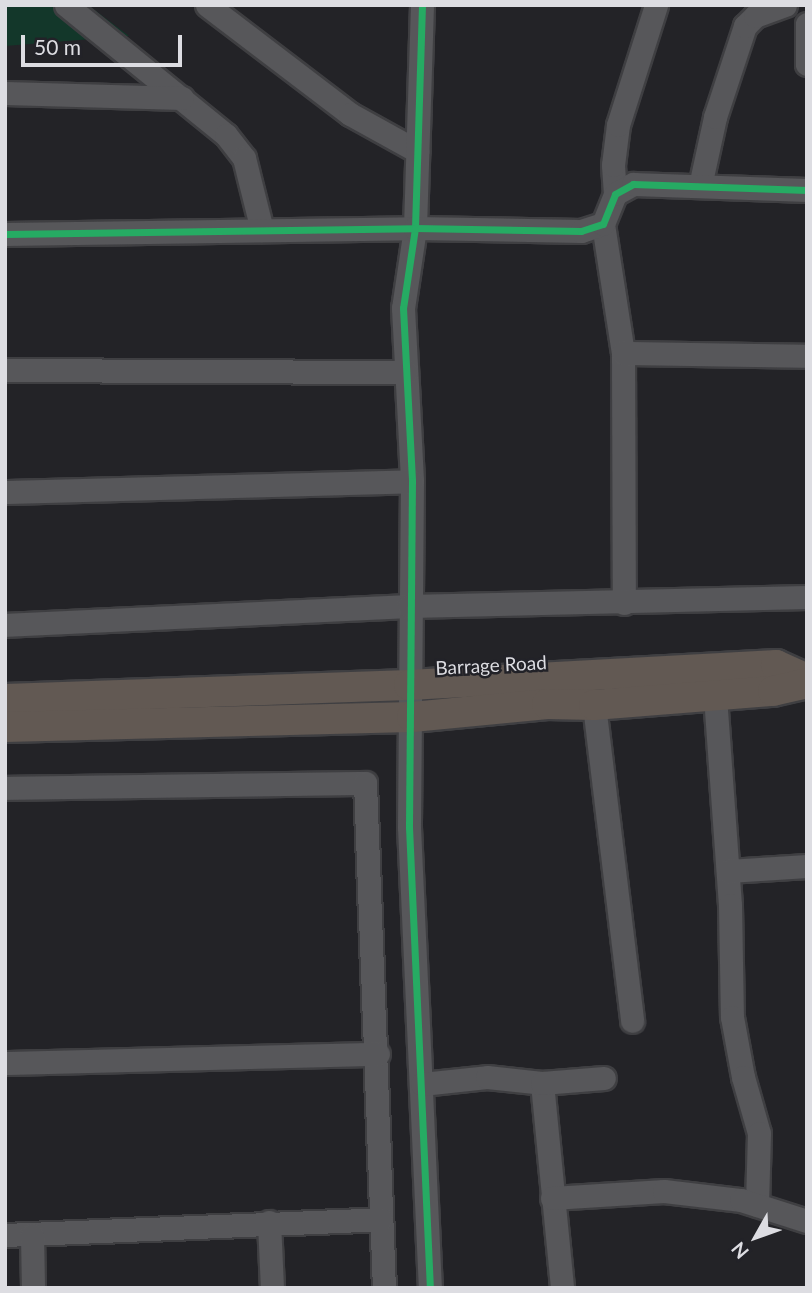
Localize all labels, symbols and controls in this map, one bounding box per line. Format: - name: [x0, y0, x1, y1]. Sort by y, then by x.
- scale bar: [24, 21, 186, 65]
- text: 50 m: [34, 34, 81, 59]
- street label: Barrage Road: [435, 651, 547, 679]
- north arrow: [721, 1202, 791, 1272]
- text: N: [726, 1238, 753, 1264]

